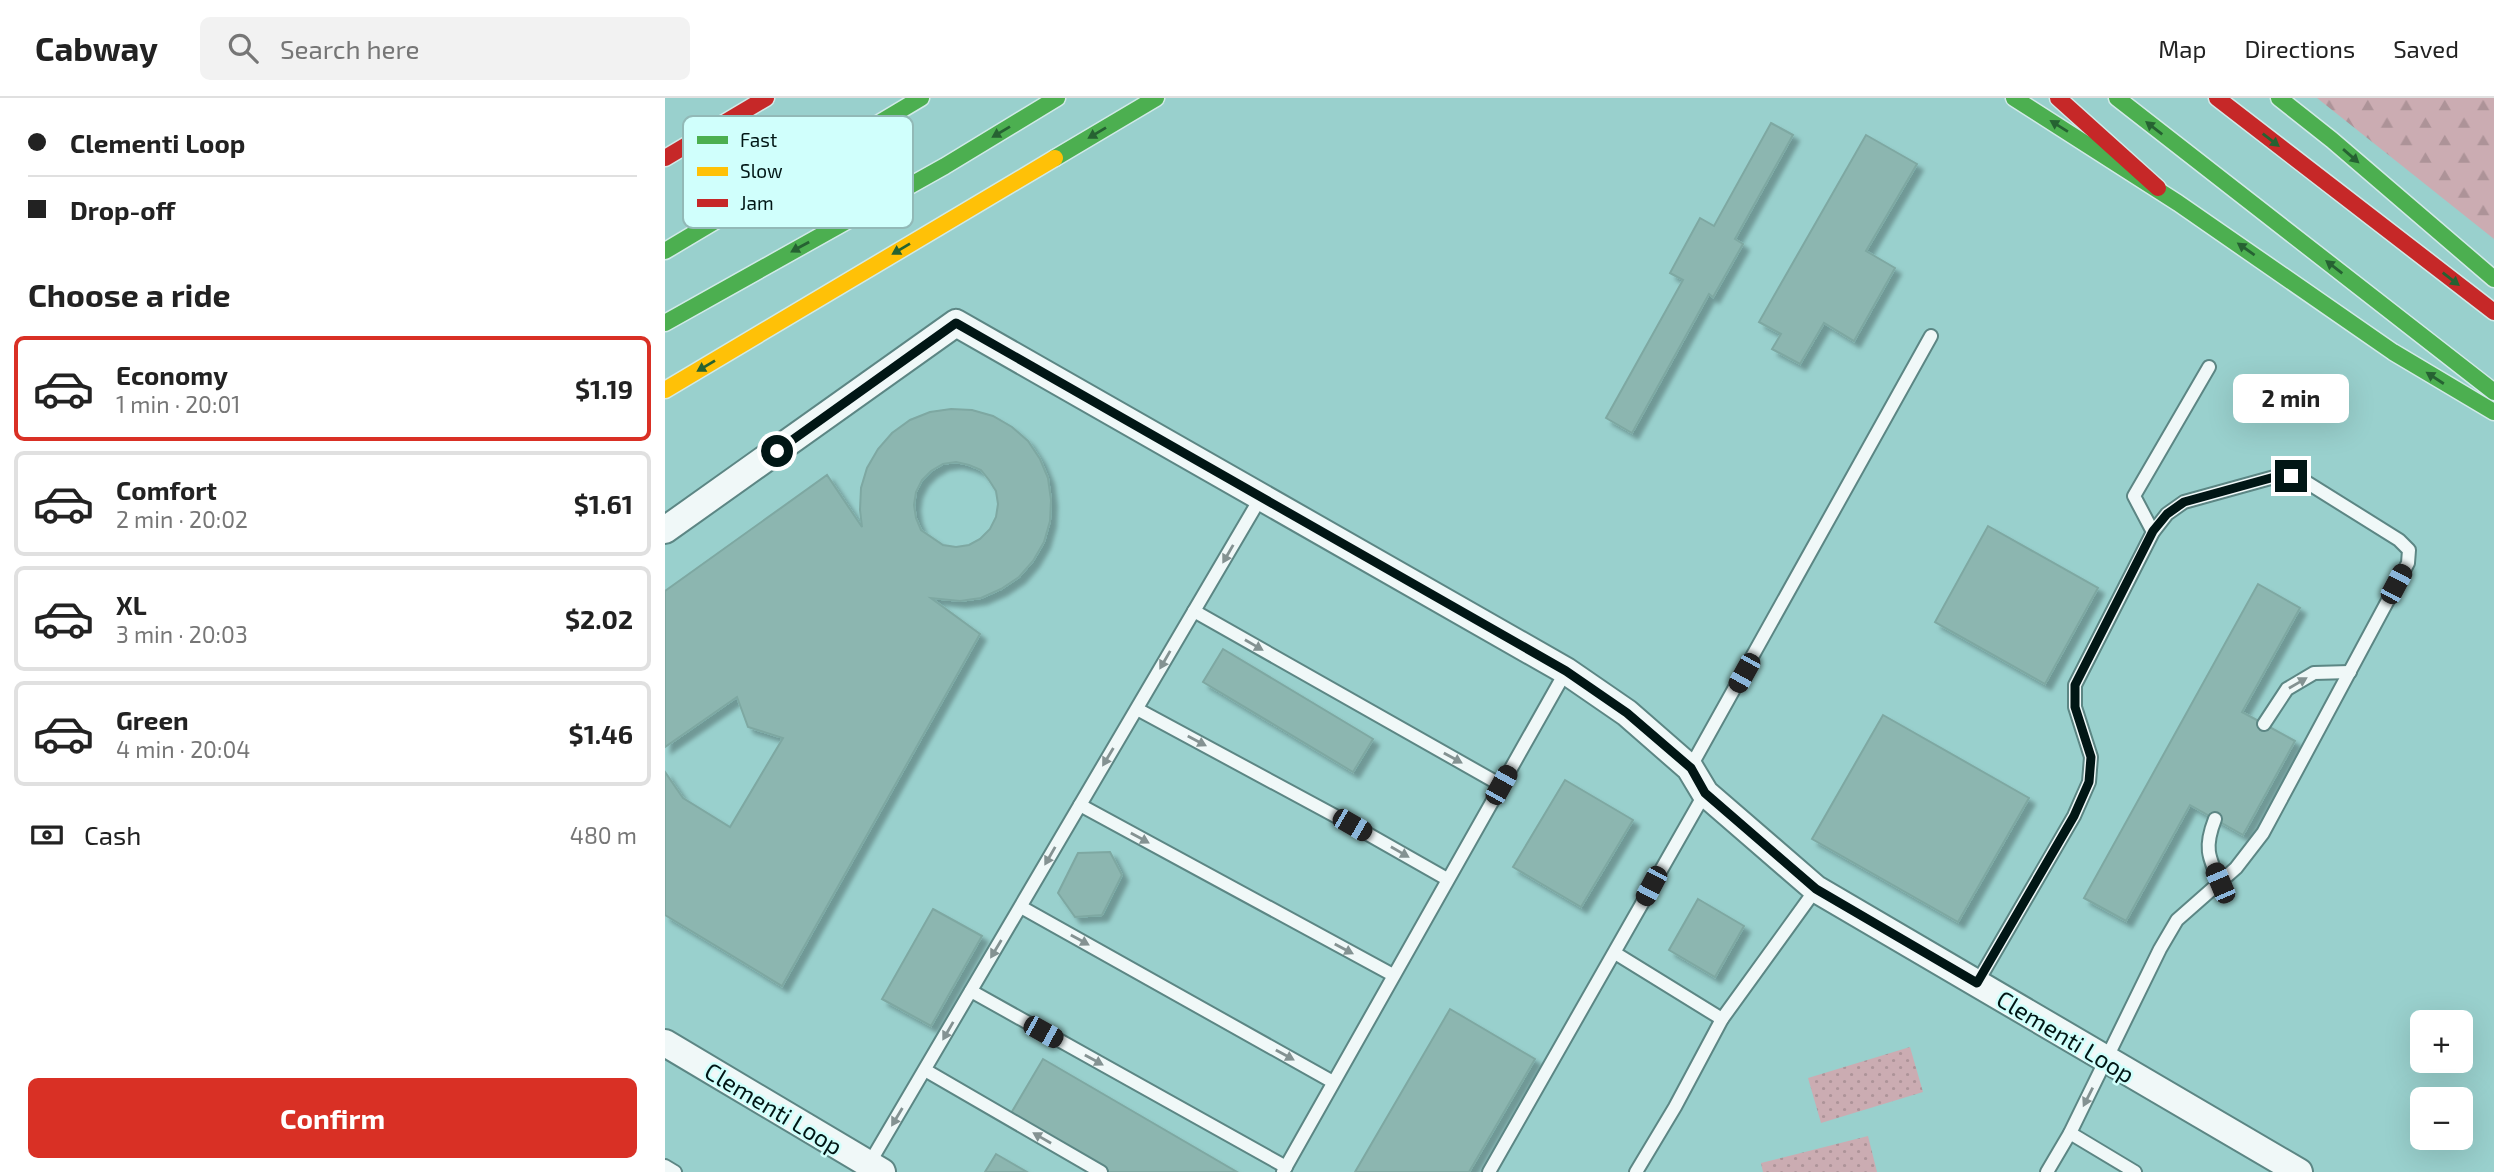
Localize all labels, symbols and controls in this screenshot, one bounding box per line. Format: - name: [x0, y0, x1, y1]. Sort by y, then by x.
- search box: [200, 17, 690, 80]
- text: Cabway: [35, 28, 158, 68]
- icon: search: [224, 29, 262, 67]
- text: Search here: [280, 33, 420, 64]
- text: Map: [2158, 34, 2206, 63]
- text: Directions: [2244, 34, 2355, 63]
- text: Saved: [2393, 34, 2459, 63]
- legend: [683, 116, 913, 228]
- one-way arrow: [2049, 119, 2068, 132]
- one-way arrow: [2146, 120, 2164, 135]
- one-way arrow: [992, 126, 1011, 138]
- text: Clementi Loop: [70, 127, 245, 158]
- one-way arrow: [1087, 127, 1106, 139]
- text: Fast: [740, 128, 777, 151]
- one-way arrow: [2261, 132, 2279, 147]
- one-way arrow: [2342, 148, 2360, 164]
- text: Slow: [740, 159, 783, 182]
- text: Jam: [740, 191, 774, 214]
- text: Drop-off: [70, 194, 175, 225]
- one-way arrow: [791, 241, 810, 253]
- one-way arrow: [892, 243, 911, 255]
- one-way arrow: [2236, 243, 2255, 256]
- one-way arrow: [2325, 261, 2343, 275]
- one-way arrow: [2442, 271, 2460, 285]
- text: Choose a ride: [28, 275, 231, 313]
- icon: car: [32, 357, 95, 420]
- text: Economy: [116, 359, 228, 390]
- one-way arrow: [696, 359, 715, 372]
- one-way arrow: [2426, 371, 2444, 385]
- text: $1.19: [575, 373, 633, 404]
- callout: 2 min: [2233, 374, 2349, 424]
- text: 2 min: [2262, 384, 2320, 412]
- text: 1 min · 20:01: [116, 390, 240, 418]
- route start: [761, 435, 793, 467]
- route end: [2275, 460, 2307, 492]
- icon: car: [32, 472, 95, 535]
- text: Comfort: [116, 474, 217, 505]
- text: $1.61: [574, 488, 633, 519]
- text: 2 min · 20:02: [116, 505, 248, 533]
- one-way arrow: [1222, 544, 1234, 564]
- car: [2377, 561, 2416, 607]
- icon: car: [32, 587, 95, 650]
- text: XL: [116, 589, 147, 620]
- text: $2.02: [565, 603, 633, 634]
- text: 3 min · 20:03: [116, 620, 248, 648]
- one-way arrow: [1244, 639, 1263, 651]
- one-way arrow: [1159, 650, 1172, 669]
- car: [1725, 650, 1764, 696]
- one-way arrow: [2289, 677, 2308, 689]
- icon: car: [32, 702, 95, 765]
- text: Green: [116, 704, 189, 735]
- text: $1.46: [569, 718, 633, 749]
- text: 4 min · 20:04: [116, 735, 250, 763]
- one-way arrow: [1187, 735, 1206, 747]
- one-way arrow: [1102, 747, 1114, 766]
- one-way arrow: [1443, 752, 1462, 764]
- car: [1482, 762, 1521, 808]
- car: [1329, 805, 1376, 845]
- icon: cash: [28, 816, 66, 854]
- text: Cash: [84, 819, 141, 850]
- text: 480 m: [570, 821, 637, 849]
- one-way arrow: [1130, 832, 1149, 844]
- one-way arrow: [1044, 846, 1056, 865]
- one-way arrow: [1390, 846, 1409, 858]
- car: [2203, 860, 2238, 906]
- car: [1632, 863, 1671, 909]
- one-way arrow: [1070, 934, 1090, 946]
- one-way arrow: [989, 939, 1002, 958]
- one-way arrow: [1334, 943, 1354, 955]
- street label: Clementi Loop: [1992, 984, 2140, 1088]
- map controls: [2410, 1010, 2473, 1150]
- button: +: [2410, 1010, 2473, 1073]
- car: [1020, 1013, 1067, 1051]
- one-way arrow: [941, 1021, 954, 1040]
- one-way arrow: [1276, 1049, 1295, 1061]
- one-way arrow: [1085, 1054, 1104, 1066]
- street label: Clementi Loop: [700, 1056, 848, 1160]
- button: Confirm: [28, 1078, 637, 1158]
- one-way arrow: [2082, 1087, 2093, 1107]
- button: −: [2410, 1087, 2473, 1150]
- one-way arrow: [891, 1108, 903, 1127]
- one-way arrow: [1032, 1132, 1051, 1144]

